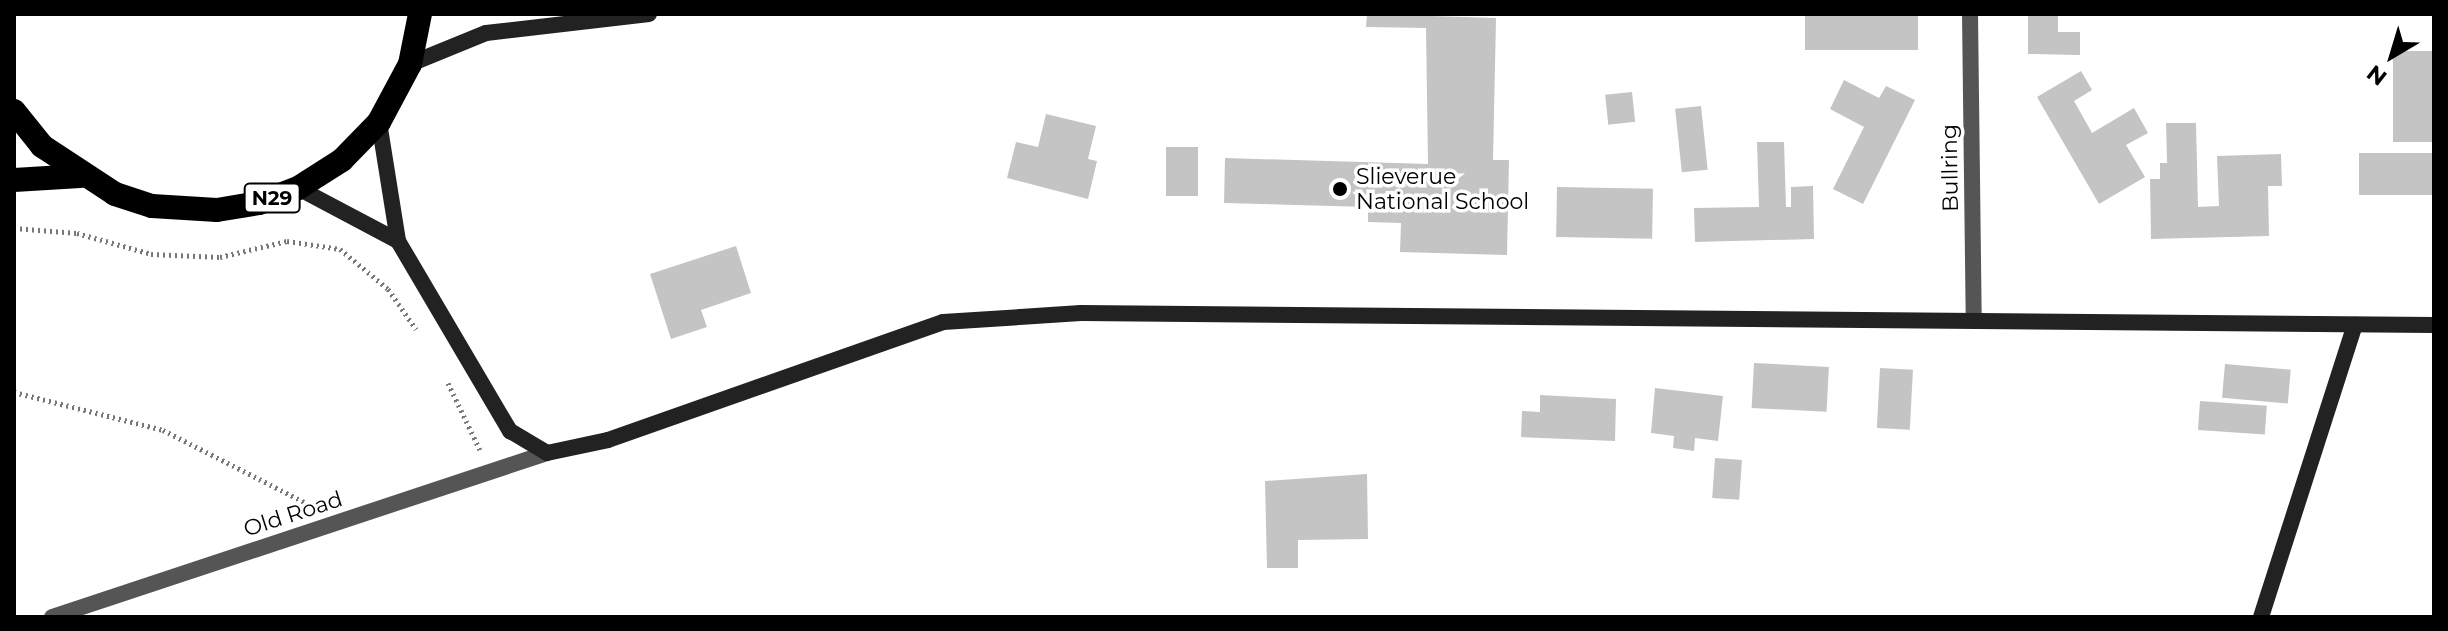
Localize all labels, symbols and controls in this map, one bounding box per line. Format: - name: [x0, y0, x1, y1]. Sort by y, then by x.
- north arrow: [2352, 16, 2432, 96]
- text: N: [2362, 59, 2392, 91]
- street label: Bullring: [1936, 124, 1964, 212]
- place label: Slieverue National School: [1356, 163, 1529, 214]
- marker: Slieverue National School: [1331, 180, 1349, 198]
- road number: N29: [242, 182, 302, 214]
- street label: Old Road: [240, 486, 346, 542]

